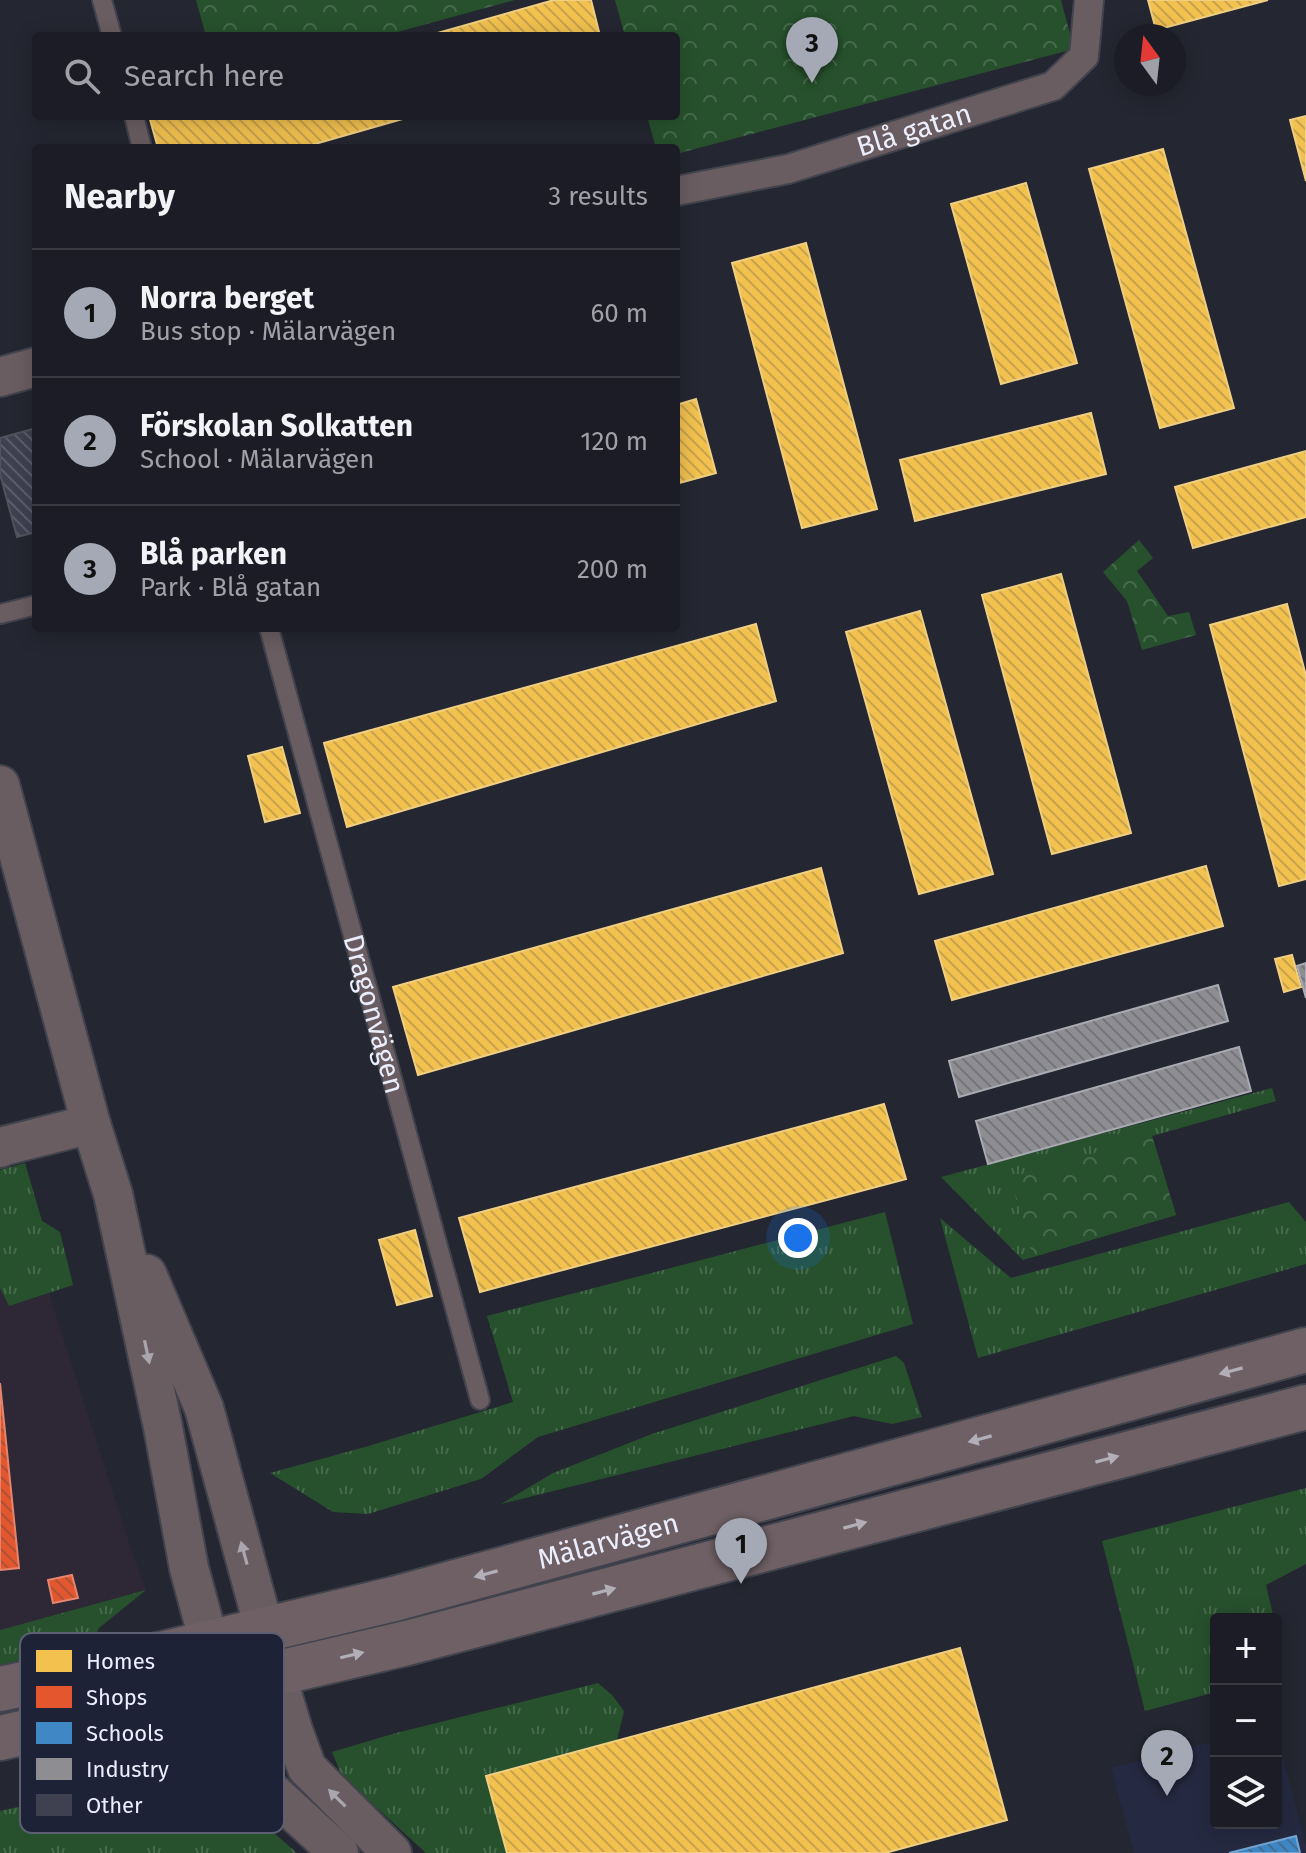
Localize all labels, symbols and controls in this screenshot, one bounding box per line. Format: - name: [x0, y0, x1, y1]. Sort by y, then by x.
- pin: 3: [786, 17, 838, 83]
- north arrow: [1114, 24, 1186, 96]
- search box: [32, 32, 680, 120]
- icon: search: [60, 54, 104, 98]
- text: Search here: [124, 58, 284, 94]
- street label: Blå gatan: [852, 97, 976, 164]
- text: Nearby: [64, 176, 175, 217]
- text: 3 results: [548, 181, 648, 212]
- text: Norra berget: [140, 280, 314, 316]
- text: 1: [84, 298, 96, 329]
- text: 60 m: [590, 298, 648, 329]
- text: Bus stop · Mälarvägen: [140, 316, 396, 347]
- text: Förskolan Solkatten: [140, 408, 413, 444]
- text: 2: [83, 426, 97, 457]
- text: 120 m: [580, 426, 648, 457]
- text: School · Mälarvägen: [140, 444, 374, 475]
- text: Blå parken: [140, 536, 287, 572]
- text: 3: [83, 554, 97, 585]
- text: 200 m: [577, 554, 648, 585]
- text: Park · Blå gatan: [140, 572, 321, 603]
- street label: Dragonvägen: [336, 931, 411, 1097]
- your location: [778, 1218, 818, 1258]
- one-way arrow: [141, 1340, 154, 1365]
- one-way arrow: [1218, 1365, 1243, 1377]
- one-way arrow: [967, 1433, 991, 1446]
- one-way arrow: [1094, 1452, 1119, 1464]
- street label: Mälarvägen: [534, 1506, 682, 1576]
- pin: 1: [715, 1518, 767, 1584]
- one-way arrow: [843, 1518, 868, 1530]
- one-way arrow: [238, 1540, 250, 1565]
- one-way arrow: [473, 1568, 498, 1580]
- one-way arrow: [592, 1584, 617, 1597]
- map controls: [1210, 1613, 1282, 1829]
- button: +: [1210, 1613, 1282, 1685]
- legend: [20, 1633, 284, 1833]
- text: Homes: [86, 1648, 155, 1675]
- one-way arrow: [340, 1648, 365, 1661]
- text: Shops: [86, 1684, 147, 1711]
- button: −: [1210, 1685, 1282, 1757]
- text: Schools: [86, 1720, 164, 1747]
- pin: 2: [1141, 1730, 1193, 1796]
- text: Industry: [86, 1756, 169, 1783]
- button: layers: [1210, 1757, 1282, 1829]
- one-way arrow: [328, 1789, 347, 1808]
- text: Other: [86, 1792, 143, 1819]

